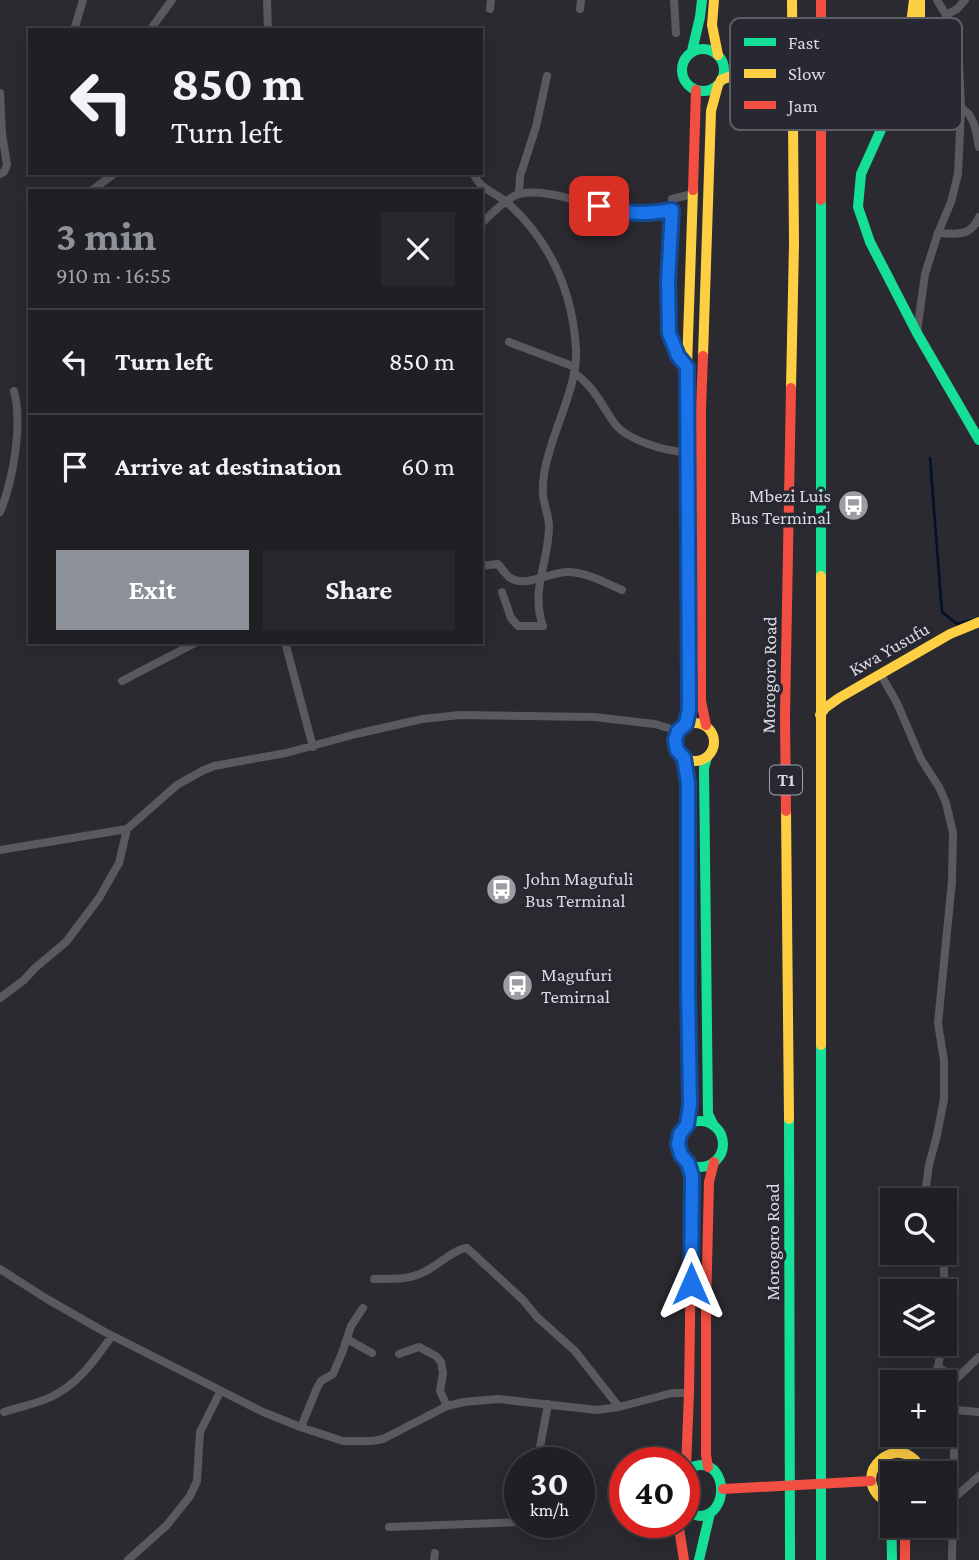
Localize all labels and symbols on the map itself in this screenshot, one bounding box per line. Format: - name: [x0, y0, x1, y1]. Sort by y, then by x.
- legend: [730, 18, 962, 130]
- text: Fast: [788, 32, 820, 53]
- text: Slow: [788, 63, 825, 84]
- text: Jam: [786, 95, 818, 116]
- pin: [569, 176, 629, 236]
- place label: Mbezi Luis Bus Terminal: [731, 485, 831, 528]
- bus stop icon: Mbezi Luis Bus Terminal: [837, 489, 871, 523]
- street label: Morogoro Road: [757, 616, 781, 734]
- street label: Kwa Yusufu: [845, 618, 933, 680]
- road number: T1: [770, 766, 802, 794]
- place label: John Magufuli Bus Terminal: [523, 868, 634, 911]
- bus stop icon: John Magufuli Bus Terminal: [485, 872, 519, 906]
- place label: Magufuri Temirnal: [541, 964, 612, 1007]
- bus stop icon: Magufuri Temirnal: [501, 968, 535, 1002]
- street label: Morogoro Road: [762, 1183, 783, 1301]
- position arrow: [654, 1247, 728, 1321]
- speed limit sign: 40: [609, 1447, 700, 1538]

